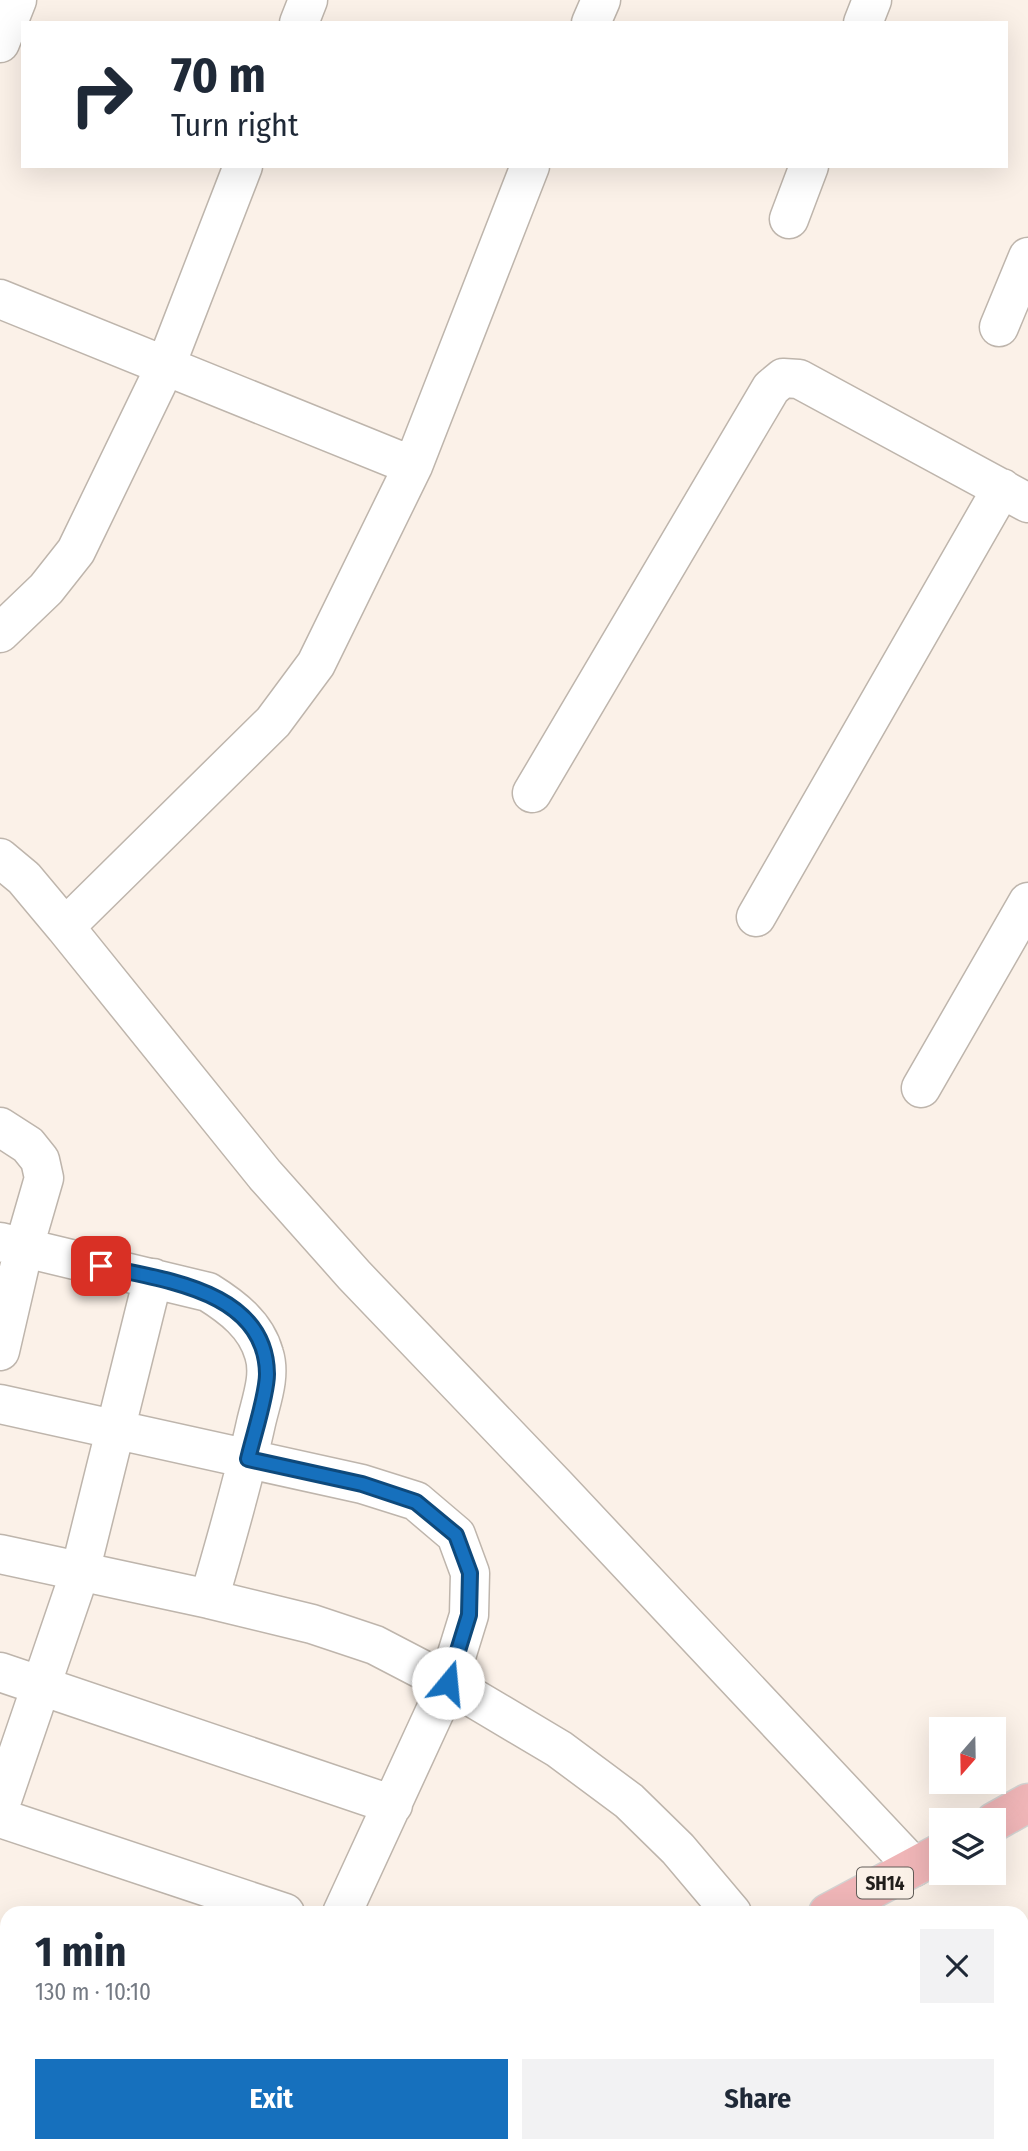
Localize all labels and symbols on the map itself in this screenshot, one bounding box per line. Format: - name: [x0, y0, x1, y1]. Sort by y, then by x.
- pin: [71, 1236, 131, 1296]
- position arrow: [411, 1646, 485, 1720]
- north arrow: [929, 1717, 1006, 1794]
- road number: SH14: [857, 1868, 913, 1898]

